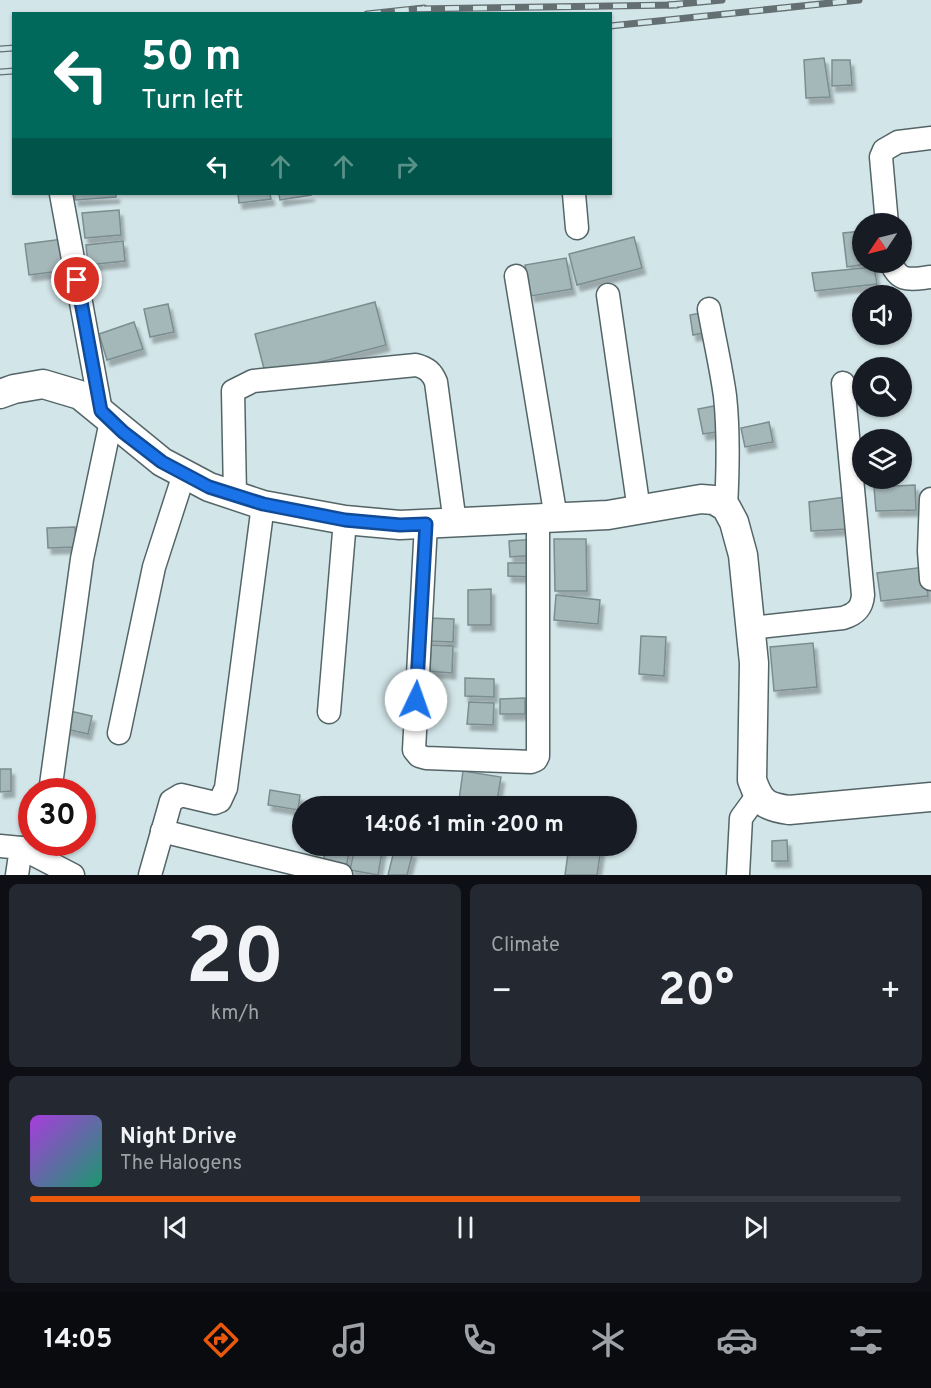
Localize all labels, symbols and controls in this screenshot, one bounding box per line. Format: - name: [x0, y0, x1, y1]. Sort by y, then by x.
- text: 50 m: [141, 32, 242, 85]
- icon: left: [42, 36, 120, 114]
- text: Turn left: [141, 84, 243, 118]
- icon: left: [201, 150, 234, 183]
- icon: ahead: [264, 150, 297, 183]
- icon: ahead: [327, 150, 360, 183]
- icon: right: [390, 150, 423, 183]
- north arrow: [852, 213, 912, 273]
- map controls: [852, 213, 912, 489]
- pin: [51, 254, 102, 305]
- icon: arrive: [60, 263, 93, 296]
- button: sound: [852, 285, 912, 345]
- button: search: [852, 357, 912, 417]
- button: layers: [852, 429, 912, 489]
- position arrow: [384, 668, 448, 732]
- speed limit sign: 30: [18, 778, 96, 856]
- text: 14:06 · 1 min · 200 m: [365, 812, 564, 839]
- text: 20: [186, 912, 284, 1011]
- text: Climate: [491, 933, 560, 959]
- text: 20°: [658, 964, 734, 1021]
- text: −: [491, 972, 512, 1014]
- text: +: [880, 972, 901, 1014]
- text: km/h: [211, 1001, 259, 1027]
- text: Night Drive: [120, 1124, 237, 1151]
- text: The Halogens: [120, 1151, 242, 1177]
- icon: previous: [159, 1211, 192, 1244]
- icon: pause: [449, 1211, 482, 1244]
- icon: next: [739, 1211, 772, 1244]
- icon: directions: [200, 1319, 242, 1361]
- icon: music: [329, 1319, 371, 1361]
- icon: phone: [458, 1319, 500, 1361]
- icon: climate: [587, 1319, 629, 1361]
- icon: car: [716, 1319, 758, 1361]
- icon: filters: [845, 1319, 887, 1361]
- text: 14:05: [44, 1323, 113, 1357]

